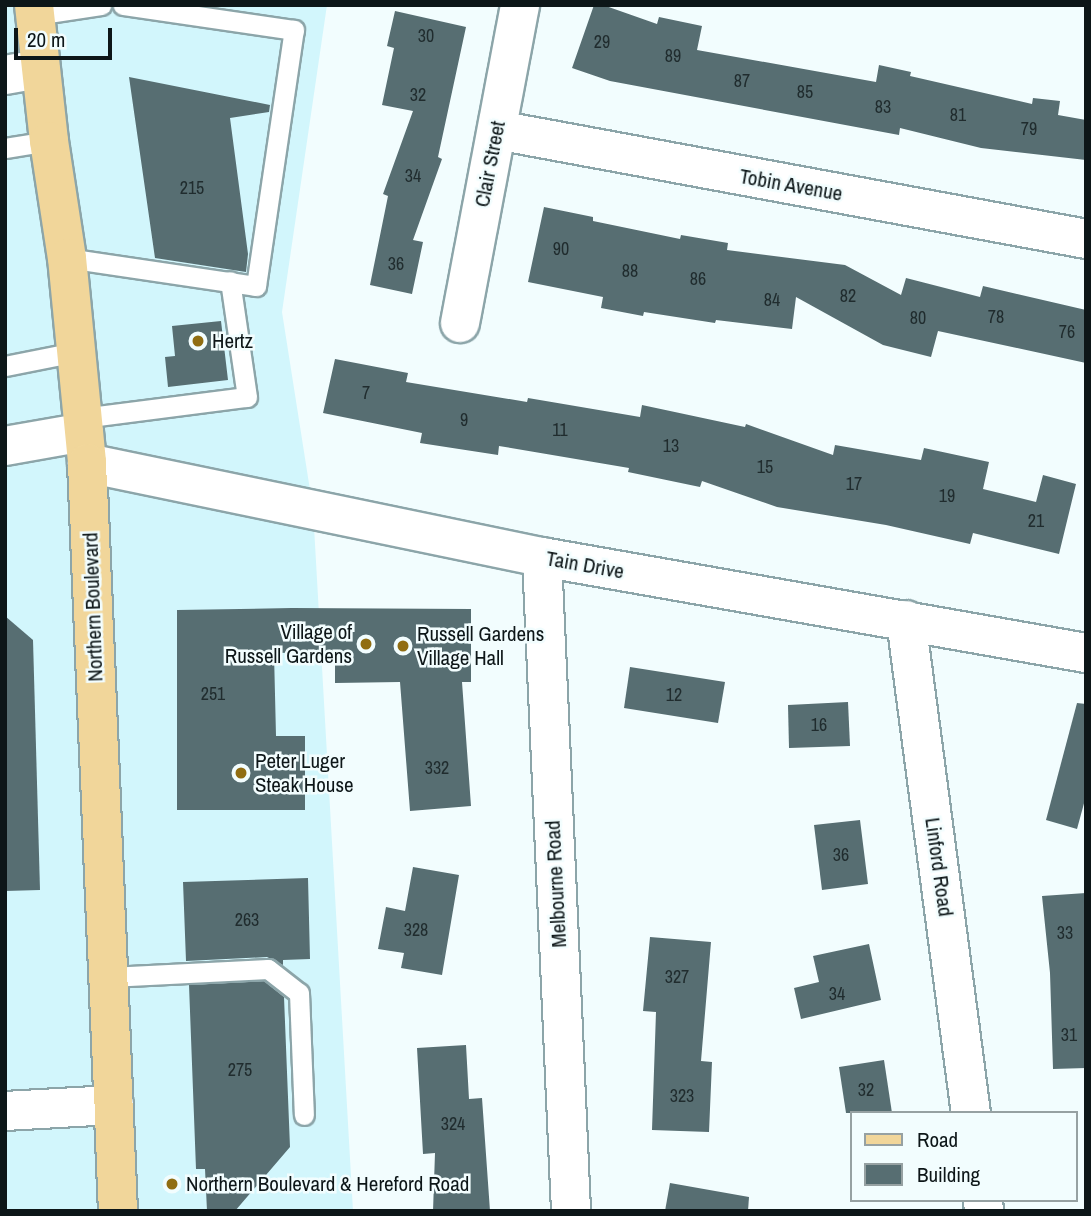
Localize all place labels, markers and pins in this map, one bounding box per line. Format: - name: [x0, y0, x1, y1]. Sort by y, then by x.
- place label: Hertz: [212, 328, 253, 354]
- marker: Hertz: [190, 333, 206, 349]
- place label: Village of Russell Gardens: [225, 619, 352, 669]
- place label: Russell Gardens Village Hall: [417, 621, 544, 671]
- marker: Village of Russell Gardens: [358, 636, 374, 652]
- marker: Russell Gardens Village Hall: [395, 638, 411, 654]
- place label: Peter Luger Steak House: [255, 748, 354, 798]
- marker: Peter Luger Steak House: [233, 765, 249, 781]
- place label: Northern Boulevard & Hereford Road: [186, 1171, 469, 1197]
- marker: Northern Boulevard & Hereford Road: [164, 1176, 180, 1192]

